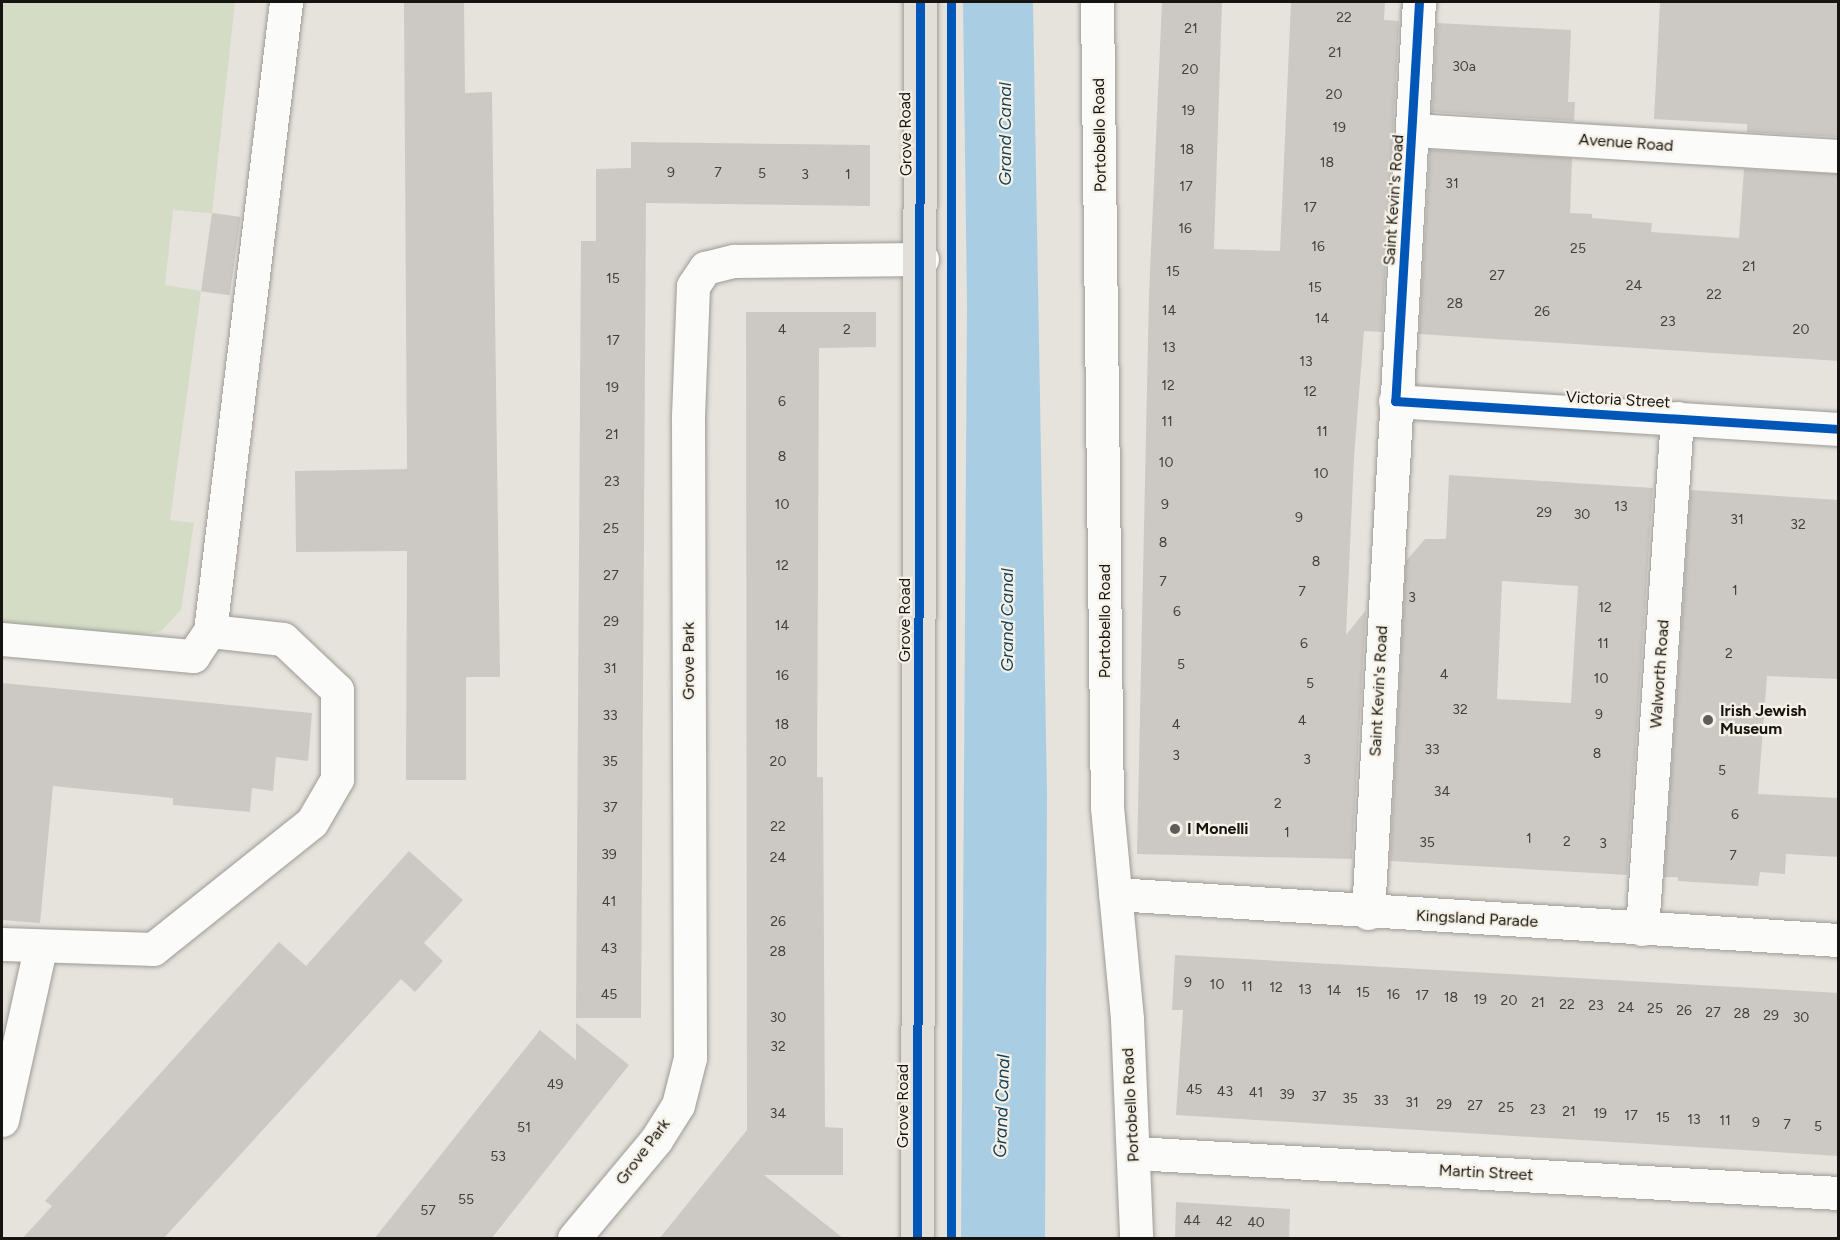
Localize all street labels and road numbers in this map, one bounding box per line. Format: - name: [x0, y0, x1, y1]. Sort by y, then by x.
- street label: Portobello Road: [1089, 78, 1111, 192]
- street label: Grove Road: [896, 92, 916, 176]
- street label: Avenue Road: [1578, 130, 1674, 156]
- street label: Saint Kevin's Road: [1380, 134, 1408, 266]
- street label: Victoria Street: [1565, 388, 1671, 412]
- street label: Portobello Road: [1095, 564, 1115, 678]
- street label: Grove Road: [895, 578, 915, 662]
- street label: Walworth Road: [1647, 619, 1673, 729]
- street label: Grove Park: [679, 622, 699, 700]
- street label: Saint Kevin's Road: [1366, 625, 1392, 757]
- street label: Kingsland Parade: [1416, 906, 1538, 932]
- street label: Portobello Road: [1118, 1047, 1144, 1163]
- street label: Grove Road: [893, 1064, 913, 1148]
- street label: Grove Park: [612, 1115, 674, 1189]
- street label: Martin Street: [1438, 1161, 1534, 1185]

